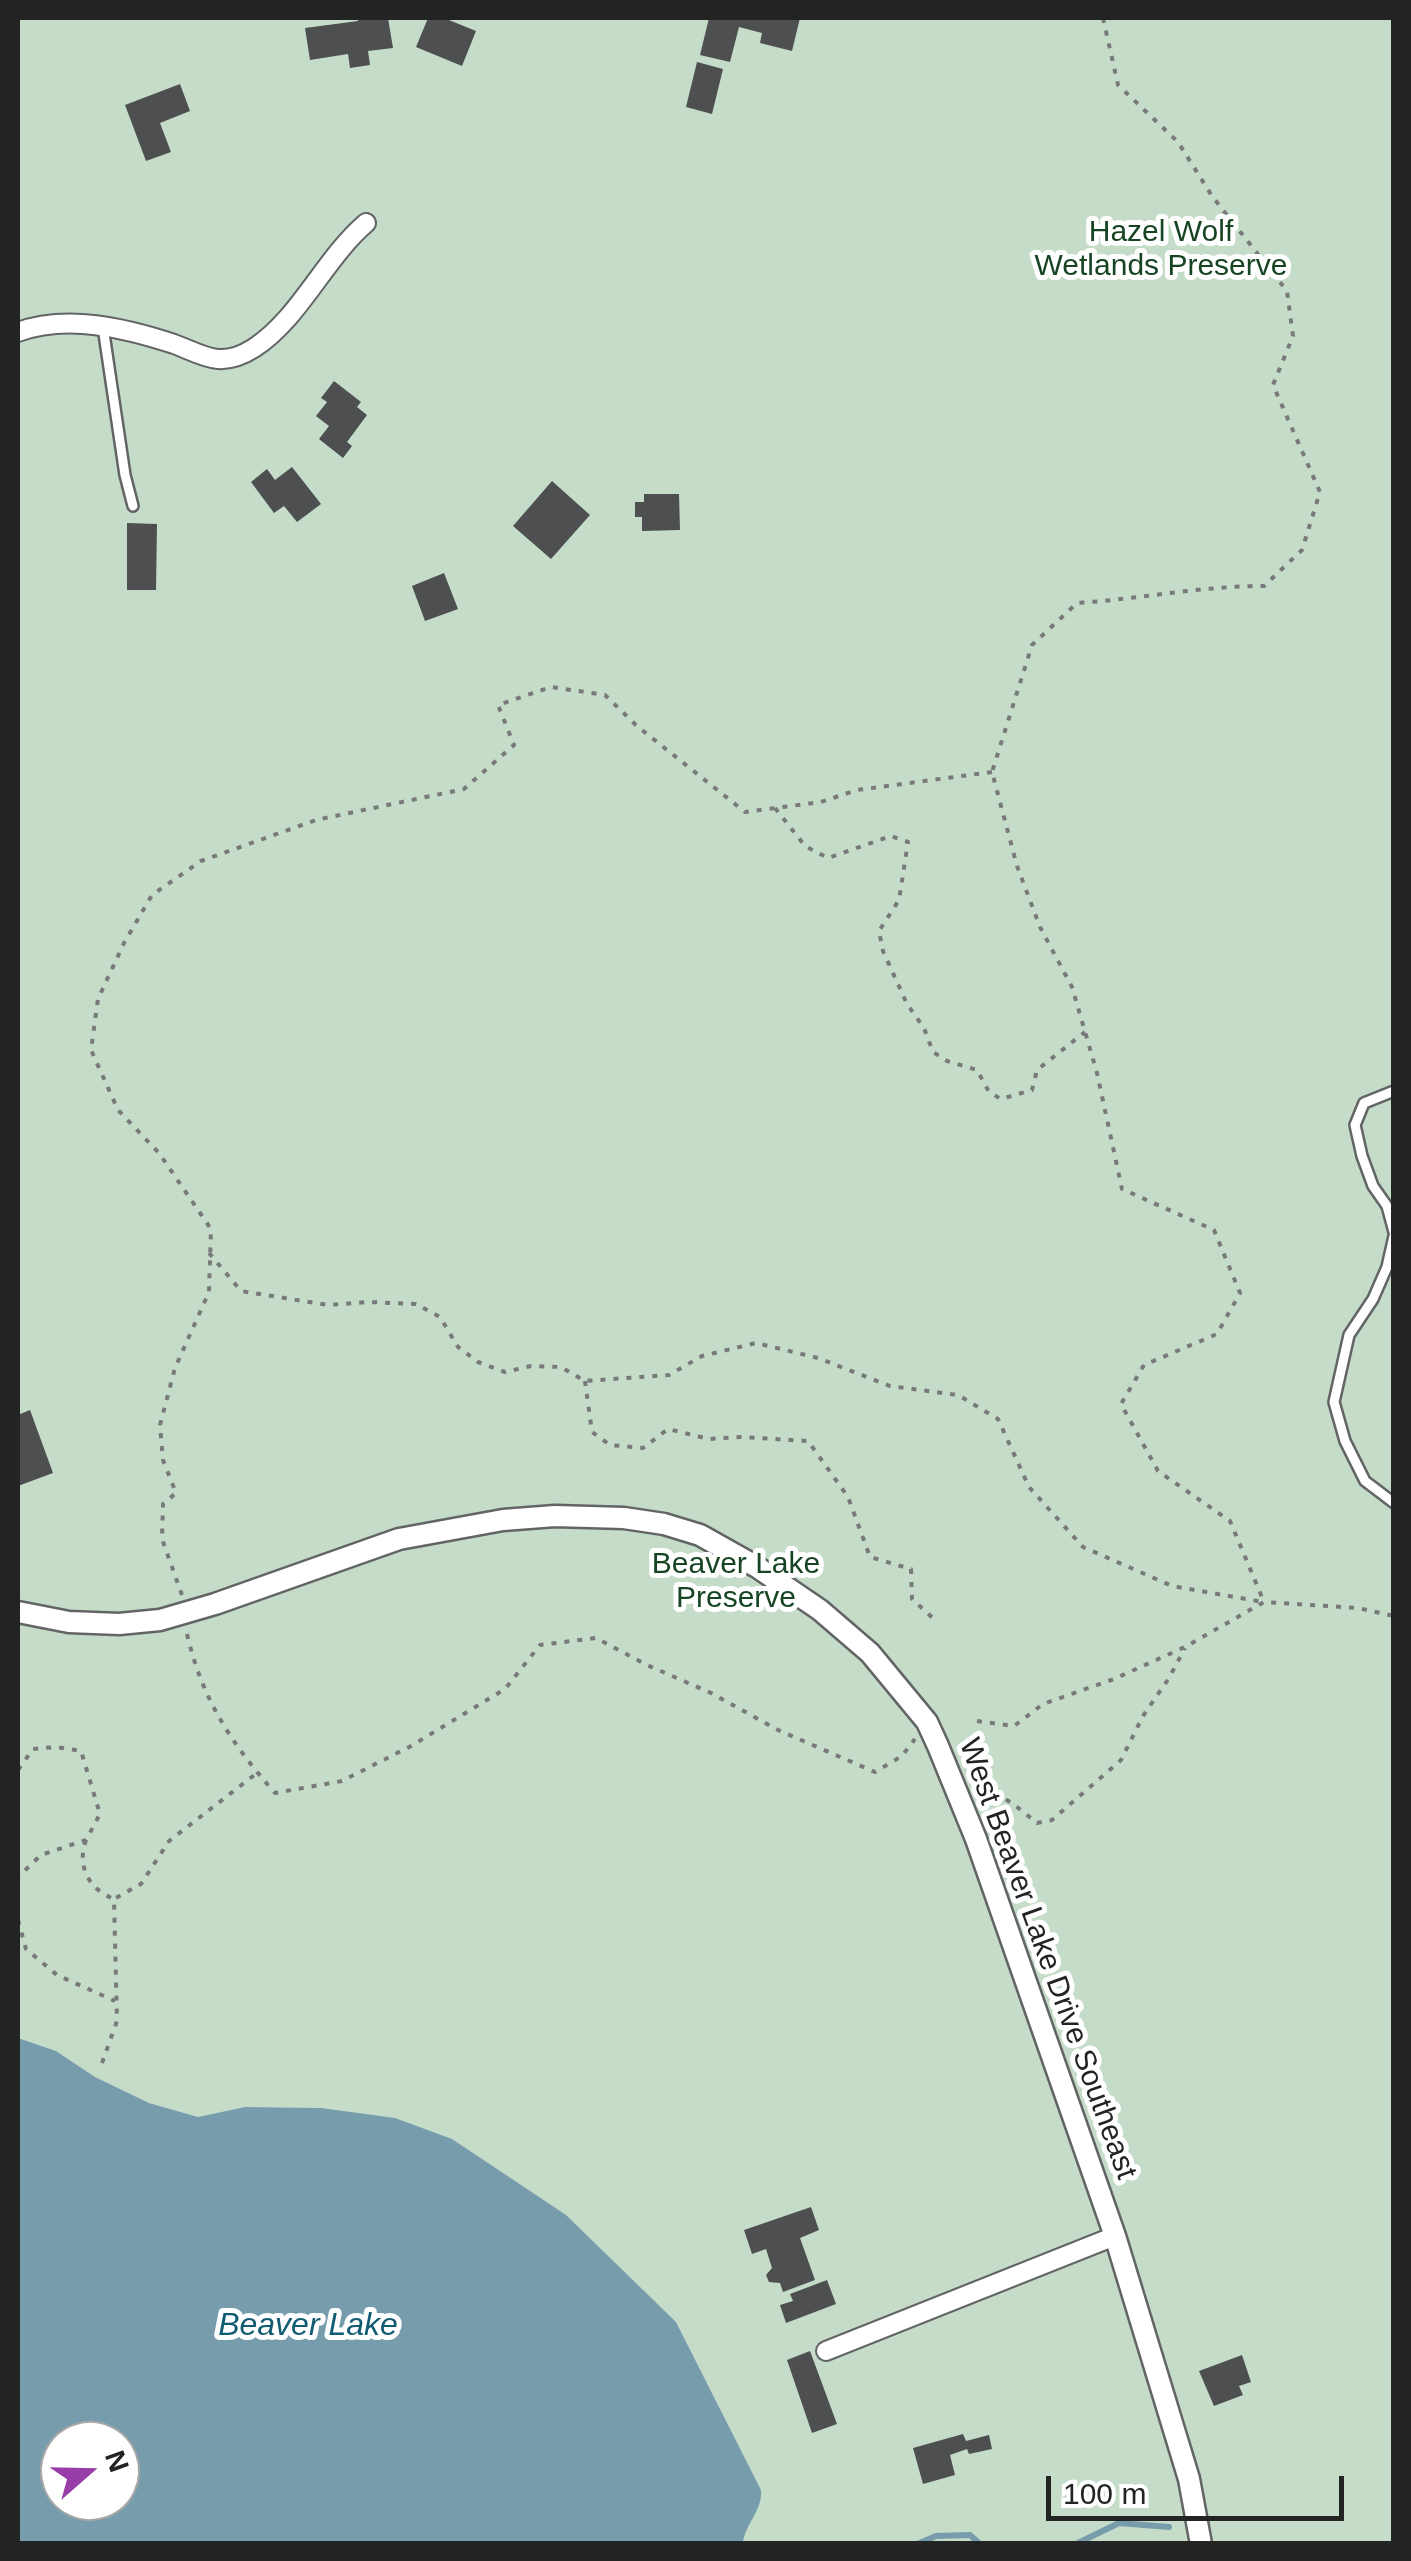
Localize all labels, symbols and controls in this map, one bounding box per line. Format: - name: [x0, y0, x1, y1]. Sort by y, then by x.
- park label: Hazel Wolf Wetlands Preserve: [1035, 215, 1287, 286]
- park label: Beaver Lake Preserve: [652, 1547, 820, 1618]
- street label: West Beaver Lake Drive Southeast: [950, 1734, 1144, 2184]
- water label: Beaver Lake: [218, 2307, 398, 2345]
- north arrow: [40, 2421, 140, 2521]
- text: N: [99, 2446, 135, 2476]
- scale bar: [1051, 2456, 1348, 2518]
- text: 100 m: [1063, 2477, 1146, 2510]

